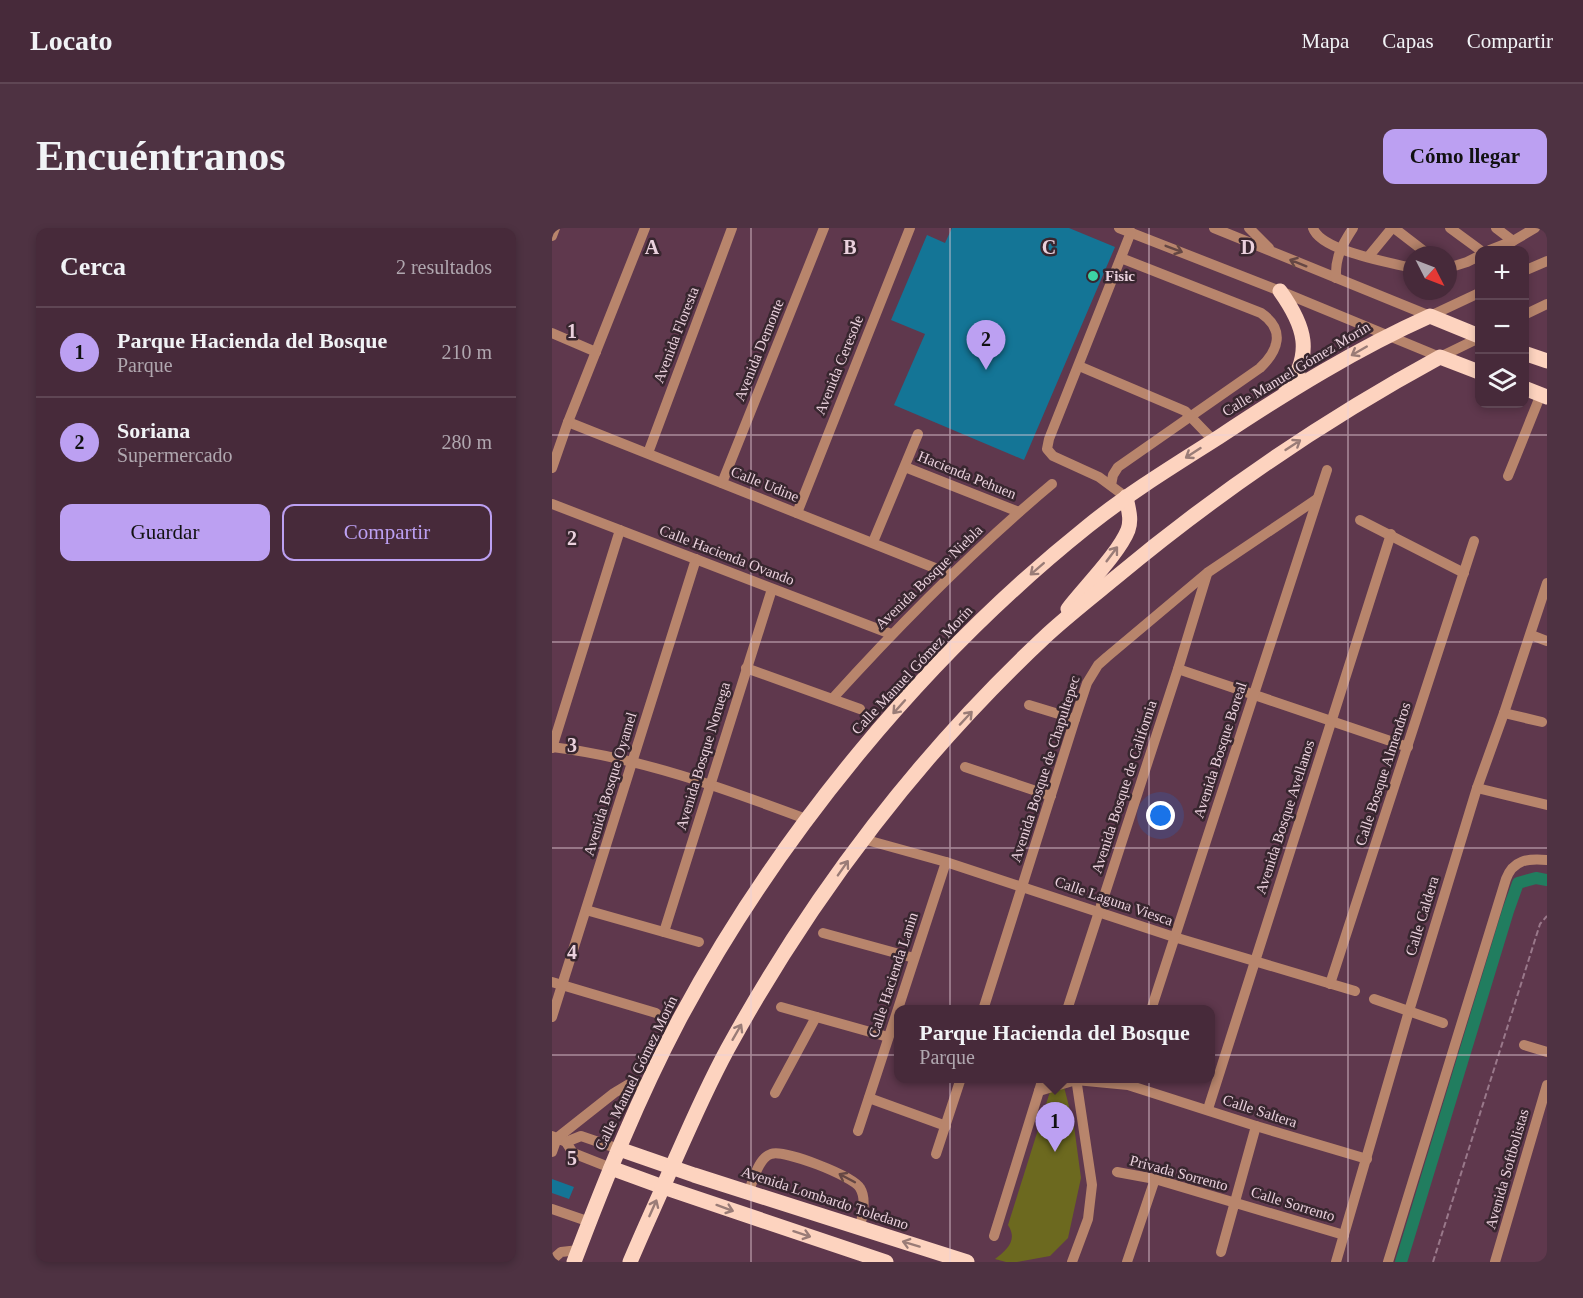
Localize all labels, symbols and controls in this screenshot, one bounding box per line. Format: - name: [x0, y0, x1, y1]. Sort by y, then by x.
- text: Locato: [30, 25, 112, 56]
- text: Mapa: [1302, 29, 1349, 53]
- text: Capas: [1382, 29, 1434, 53]
- text: Compartir: [1467, 29, 1553, 53]
- button: Cómo llegar: [1383, 129, 1547, 184]
- text: Encuéntranos: [36, 133, 286, 179]
- text: A: [645, 236, 660, 258]
- text: B: [843, 236, 857, 258]
- text: C: [1042, 236, 1056, 258]
- text: D: [1241, 236, 1255, 258]
- one-way arrow: [1164, 245, 1183, 256]
- north arrow: [1403, 246, 1457, 300]
- map controls: [1475, 246, 1529, 408]
- button: +: [1475, 246, 1529, 300]
- text: Cerca: [60, 252, 126, 281]
- text: 2 resultados: [396, 256, 492, 278]
- one-way arrow: [1290, 256, 1308, 267]
- place label: Fisic: [1105, 268, 1135, 284]
- marker: Fisic: [1086, 269, 1100, 283]
- street label: Avenida Floresta: [650, 284, 702, 385]
- street label: Avenida Demonte: [731, 296, 787, 403]
- button: −: [1475, 300, 1529, 354]
- street label: Avenida Ceresole: [812, 313, 866, 417]
- street label: Calle Manuel Gómez Morín: [1219, 318, 1373, 420]
- text: 1: [567, 320, 577, 342]
- pin: 2: [966, 320, 1006, 370]
- text: Parque Hacienda del Bosque: [117, 328, 387, 353]
- text: 1: [75, 341, 85, 363]
- text: 210 m: [441, 341, 492, 363]
- one-way arrow: [1351, 345, 1368, 357]
- text: Parque: [117, 354, 173, 376]
- button: layers: [1475, 354, 1529, 408]
- text: Soriana: [117, 418, 190, 443]
- text: 2: [75, 431, 85, 453]
- text: 280 m: [441, 431, 492, 453]
- one-way arrow: [1284, 439, 1301, 451]
- text: Supermercado: [117, 444, 233, 466]
- street label: Hacienda Pehuen: [916, 448, 1019, 502]
- one-way arrow: [1185, 448, 1202, 460]
- street label: Calle Udine: [729, 463, 802, 505]
- button: Guardar: [60, 504, 270, 561]
- button: Compartir: [282, 504, 492, 561]
- street label: Calle Hacienda Ovando: [657, 522, 797, 588]
- street label: Avenida Bosque Niebla: [872, 522, 986, 632]
- text: 2: [567, 527, 577, 549]
- one-way arrow: [1106, 546, 1118, 562]
- one-way arrow: [1029, 562, 1044, 576]
- street label: Calle Manuel Gómez Morín: [848, 602, 976, 737]
- street label: Avenida Bosque de Chapultepec: [1007, 673, 1083, 864]
- street label: Avenida Bosque Noruega: [673, 680, 733, 832]
- street label: Avenida Bosque Boreal: [1190, 680, 1250, 820]
- street label: Avenida Bosque de California: [1088, 698, 1160, 876]
- one-way arrow: [892, 700, 906, 715]
- street label: Calle Bosque Almendros: [1352, 700, 1414, 848]
- street label: Avenida Bosque Oyamel: [580, 710, 640, 858]
- one-way arrow: [959, 711, 973, 726]
- text: 3: [567, 734, 577, 756]
- street label: Avenida Bosque Avellanos: [1253, 738, 1318, 896]
- your location: [1146, 801, 1175, 830]
- one-way arrow: [836, 861, 849, 877]
- street label: Calle Laguna Viesca: [1053, 873, 1175, 929]
- street label: Calle Caldera: [1402, 874, 1442, 958]
- street label: Calle Hacienda Lanin: [865, 910, 921, 1040]
- text: 4: [567, 941, 577, 963]
- street label: Calle Manuel Gómez Morín: [592, 993, 681, 1153]
- popup: [894, 1005, 1215, 1083]
- text: Parque Hacienda del Bosque: [919, 1020, 1190, 1045]
- one-way arrow: [731, 1024, 743, 1041]
- text: Parque: [919, 1046, 975, 1068]
- street label: Calle Saltera: [1221, 1091, 1299, 1131]
- pin: 1: [1036, 1102, 1074, 1152]
- street label: Avenida Softbolistas: [1482, 1107, 1532, 1231]
- text: 5: [567, 1147, 577, 1169]
- street label: Privada Sorrento: [1128, 1152, 1230, 1194]
- street label: Avenida Lombardo Toledano: [739, 1163, 911, 1233]
- one-way arrow: [838, 1172, 856, 1183]
- street label: Calle Sorrento: [1249, 1184, 1337, 1224]
- one-way arrow: [648, 1200, 660, 1218]
- one-way arrow: [715, 1203, 733, 1214]
- one-way arrow: [792, 1229, 811, 1240]
- one-way arrow: [902, 1238, 921, 1249]

